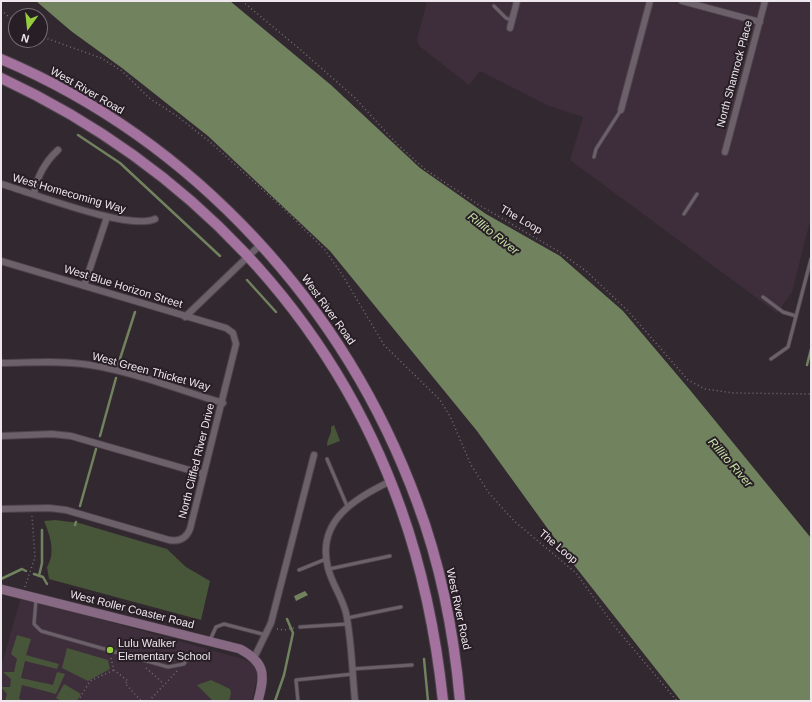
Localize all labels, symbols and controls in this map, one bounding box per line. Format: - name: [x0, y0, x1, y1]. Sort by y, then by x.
- north arrow: [8, 8, 48, 48]
- street label: North Shamrock Place: [714, 19, 756, 129]
- text: N: [20, 32, 31, 45]
- street label: West River Road: [48, 65, 126, 117]
- street label: West Homecoming Way: [11, 171, 127, 217]
- street label: The Loop: [498, 203, 544, 237]
- water label: Rillito River: [465, 210, 521, 258]
- street label: West Blue Horizon Street: [62, 263, 184, 311]
- street label: West River Road: [298, 273, 358, 347]
- street label: West Green Thicket Way: [91, 350, 211, 394]
- street label: North Cliffed River Drive: [176, 402, 218, 520]
- water label: Rillito River: [705, 435, 755, 491]
- street label: The Loop: [536, 527, 580, 567]
- street label: West River Road: [443, 567, 473, 651]
- street label: West Roller Coaster Road: [69, 588, 195, 632]
- place label: Lulu Walker Elementary School: [118, 637, 210, 663]
- marker: Lulu Walker Elementary School: [105, 645, 115, 655]

